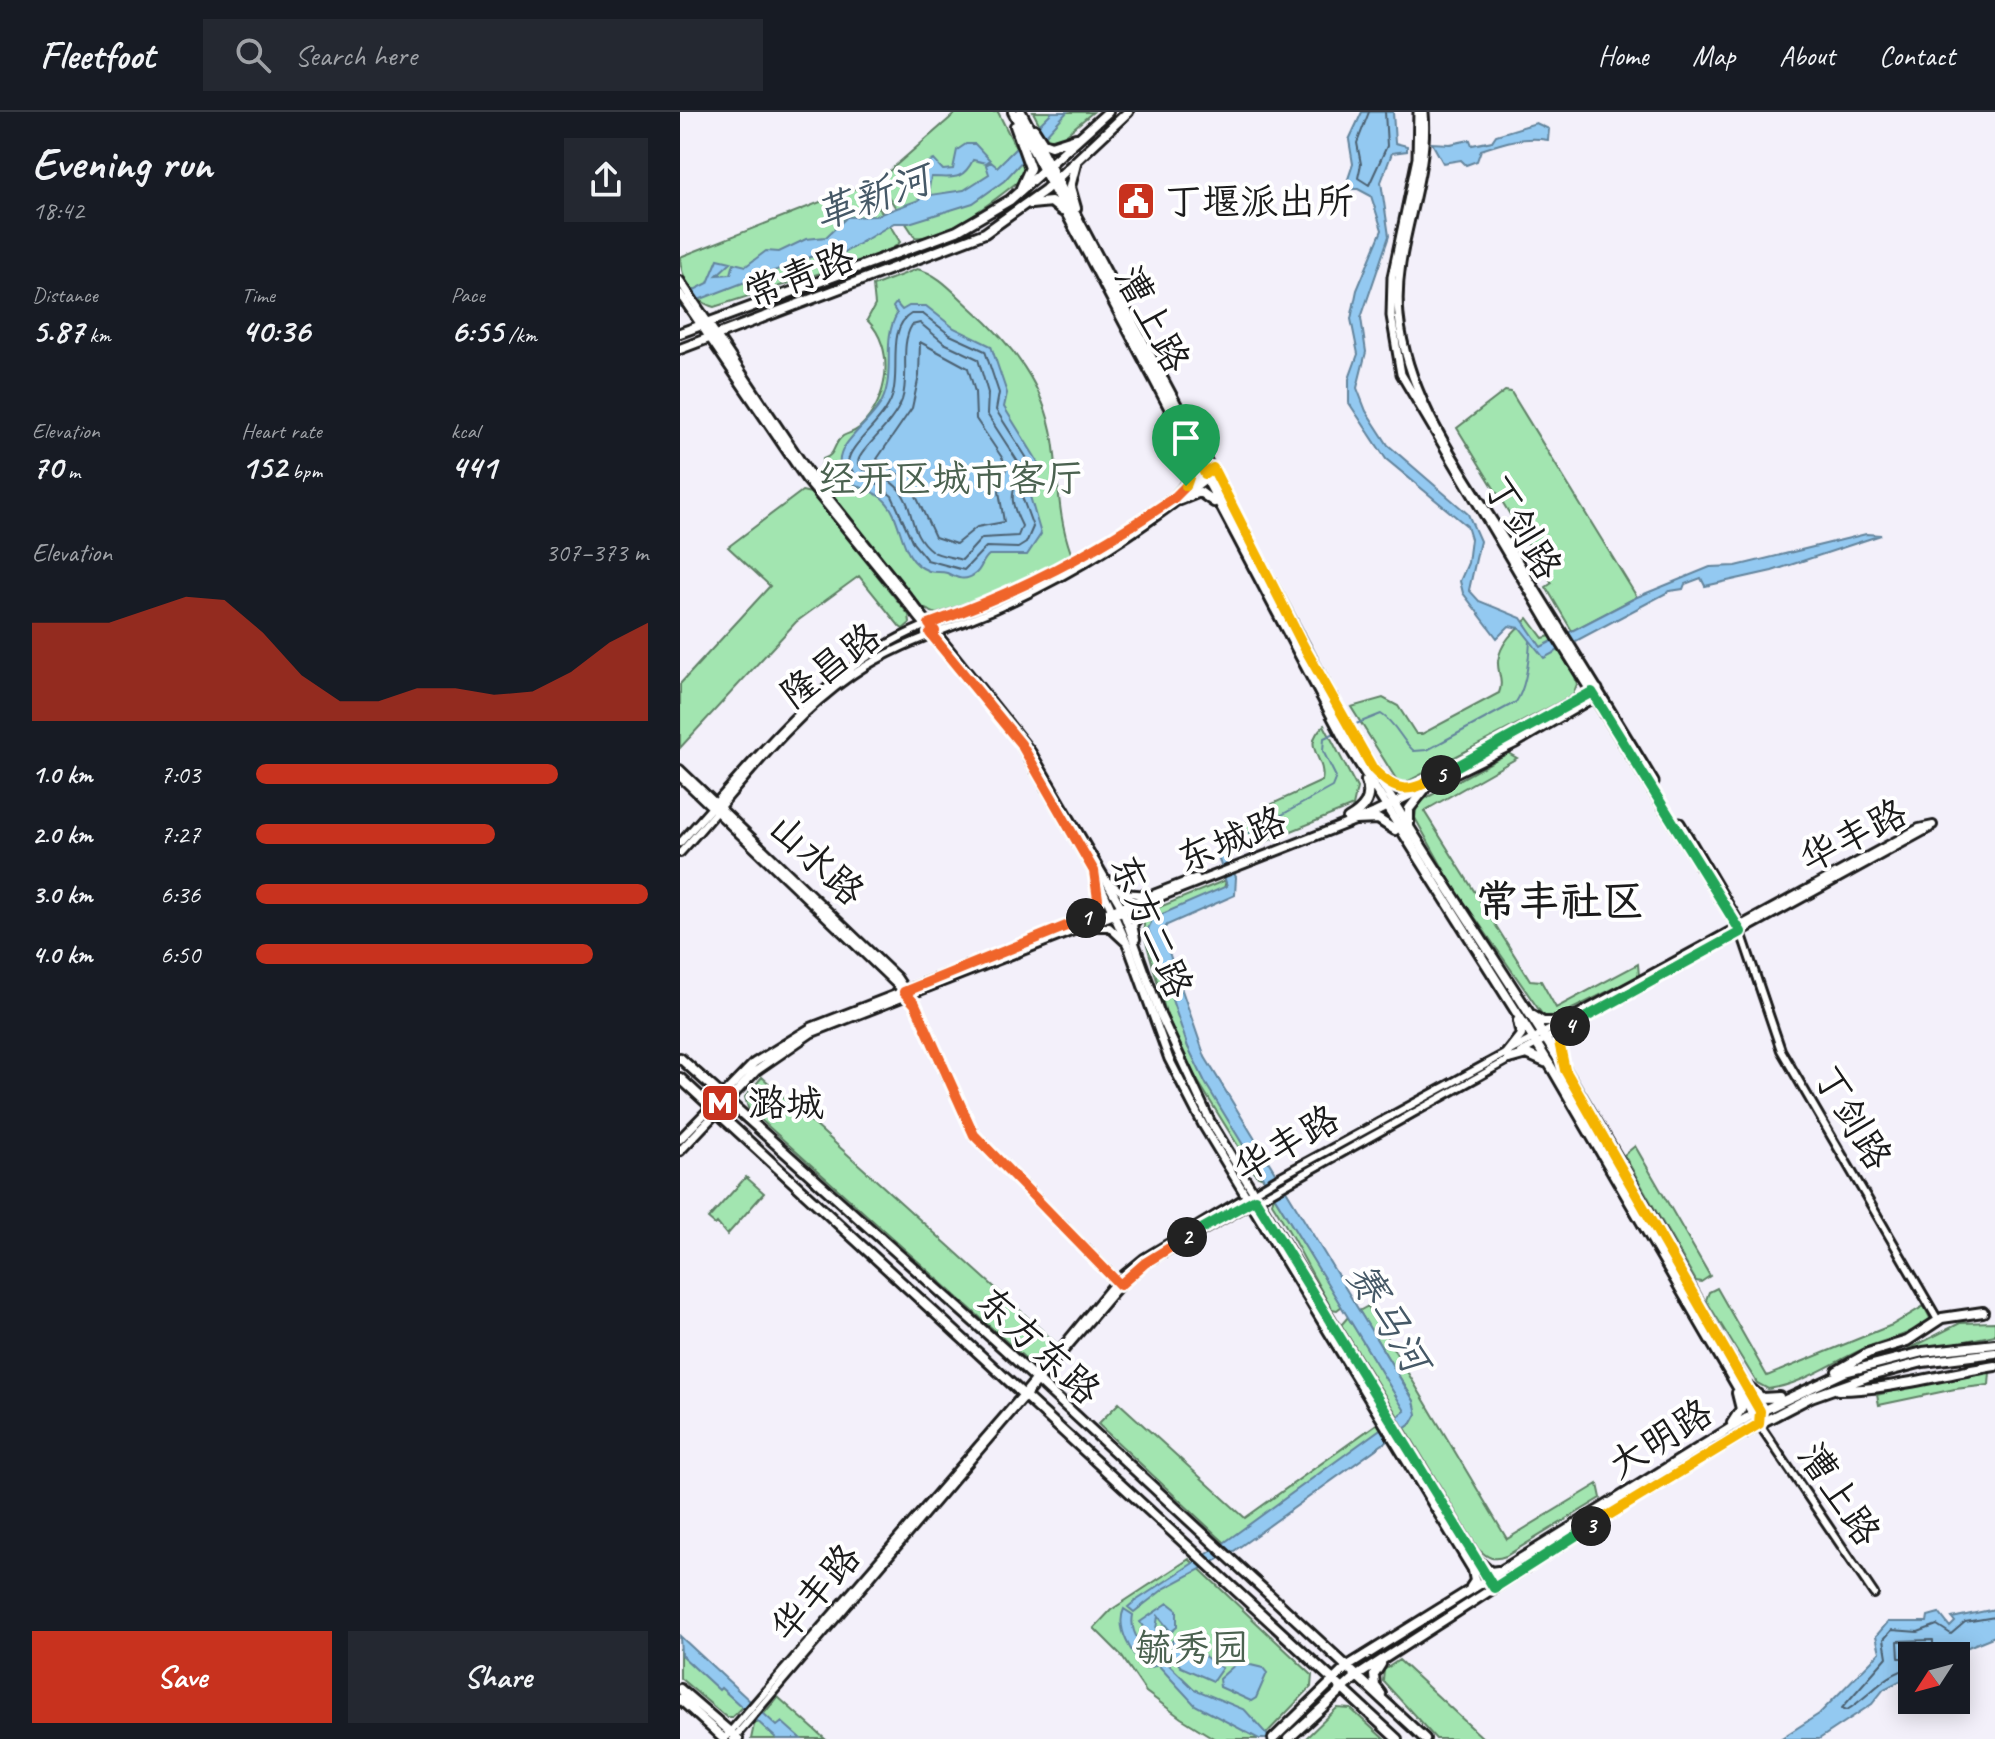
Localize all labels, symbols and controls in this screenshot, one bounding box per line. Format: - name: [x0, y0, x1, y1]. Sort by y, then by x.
- search box: [203, 19, 763, 91]
- text: Fleetfoot: [40, 32, 155, 79]
- icon: search: [231, 33, 275, 77]
- text: Search here: [295, 36, 417, 74]
- text: Home: [1598, 38, 1648, 73]
- text: Map: [1692, 38, 1735, 73]
- text: About: [1779, 38, 1835, 73]
- text: Contact: [1879, 38, 1955, 73]
- text: Evening run: [32, 136, 212, 191]
- button: share: [564, 138, 648, 222]
- water label: 革新河: [807, 152, 943, 240]
- place label: 丁堰派出所: [1164, 178, 1354, 225]
- public building icon: 丁堰派出所: [1115, 180, 1157, 222]
- text: 18:42: [32, 194, 84, 227]
- street label: 常青路: [738, 233, 861, 318]
- street label: 漕上路: [1105, 258, 1200, 381]
- text: Distance: [32, 281, 98, 309]
- text: Time: [241, 281, 275, 309]
- text: Pace: [451, 281, 485, 309]
- text: 5.87: [32, 309, 84, 352]
- text: 40:36: [241, 309, 310, 352]
- text: 6:55: [451, 309, 503, 352]
- text: km: [84, 321, 111, 349]
- text: /km: [503, 321, 537, 349]
- pin: [1152, 404, 1220, 486]
- icon: arrive: [1164, 416, 1208, 460]
- text: Elevation: [32, 417, 100, 445]
- text: Heart rate: [241, 417, 322, 445]
- text: kcal: [451, 417, 480, 445]
- text: 70: [32, 445, 62, 488]
- text: 152: [241, 445, 287, 488]
- text: 441: [451, 445, 497, 488]
- park label: 经开区城市客厅: [818, 455, 1084, 502]
- text: m: [62, 457, 80, 485]
- text: bpm: [287, 457, 322, 485]
- street label: 丁剑路: [1473, 466, 1572, 588]
- text: Elevation: [32, 536, 112, 569]
- text: 307–373 m: [545, 536, 648, 569]
- street label: 隆昌路: [771, 612, 890, 718]
- pin: 5: [1421, 755, 1461, 795]
- text: 1.0 km: [32, 758, 92, 791]
- text: 7:03: [160, 758, 200, 791]
- text: 5: [1436, 761, 1446, 789]
- street label: 华丰路: [1792, 789, 1915, 882]
- street label: 东城路: [1170, 796, 1293, 883]
- street label: 山水路: [759, 803, 874, 915]
- text: 2.0 km: [32, 818, 92, 851]
- text: 7:27: [160, 818, 200, 851]
- street label: 东方二路: [1100, 847, 1203, 1005]
- district label: 常丰社区: [1476, 875, 1644, 928]
- text: 3.0 km: [32, 878, 92, 911]
- text: 6:36: [160, 878, 200, 911]
- pin: 1: [1066, 898, 1106, 938]
- text: 1: [1081, 904, 1091, 932]
- text: 4.0 km: [32, 938, 92, 971]
- text: 6:50: [160, 938, 200, 971]
- pin: 4: [1550, 1006, 1590, 1046]
- text: 4: [1565, 1012, 1575, 1040]
- street label: 丁剑路: [1803, 1056, 1902, 1178]
- place label: 潞城: [748, 1080, 824, 1127]
- metro station icon: 潞城: [699, 1082, 741, 1124]
- street label: 华丰路: [1225, 1095, 1347, 1192]
- pin: 2: [1167, 1217, 1207, 1257]
- text: 2: [1182, 1223, 1192, 1251]
- water label: 赛马河: [1336, 1253, 1444, 1387]
- street label: 东方东路: [967, 1276, 1110, 1414]
- street label: 大明路: [1599, 1388, 1721, 1489]
- street label: 漕上路: [1788, 1434, 1891, 1555]
- pin: 3: [1571, 1506, 1611, 1546]
- text: 3: [1586, 1512, 1596, 1540]
- street label: 华丰路: [760, 1534, 871, 1651]
- park label: 毓秀园: [1135, 1625, 1249, 1672]
- button: Save: [32, 1631, 332, 1723]
- button: Share: [348, 1631, 648, 1723]
- north arrow: [1898, 1642, 1970, 1714]
- map controls: [1898, 1642, 1970, 1714]

